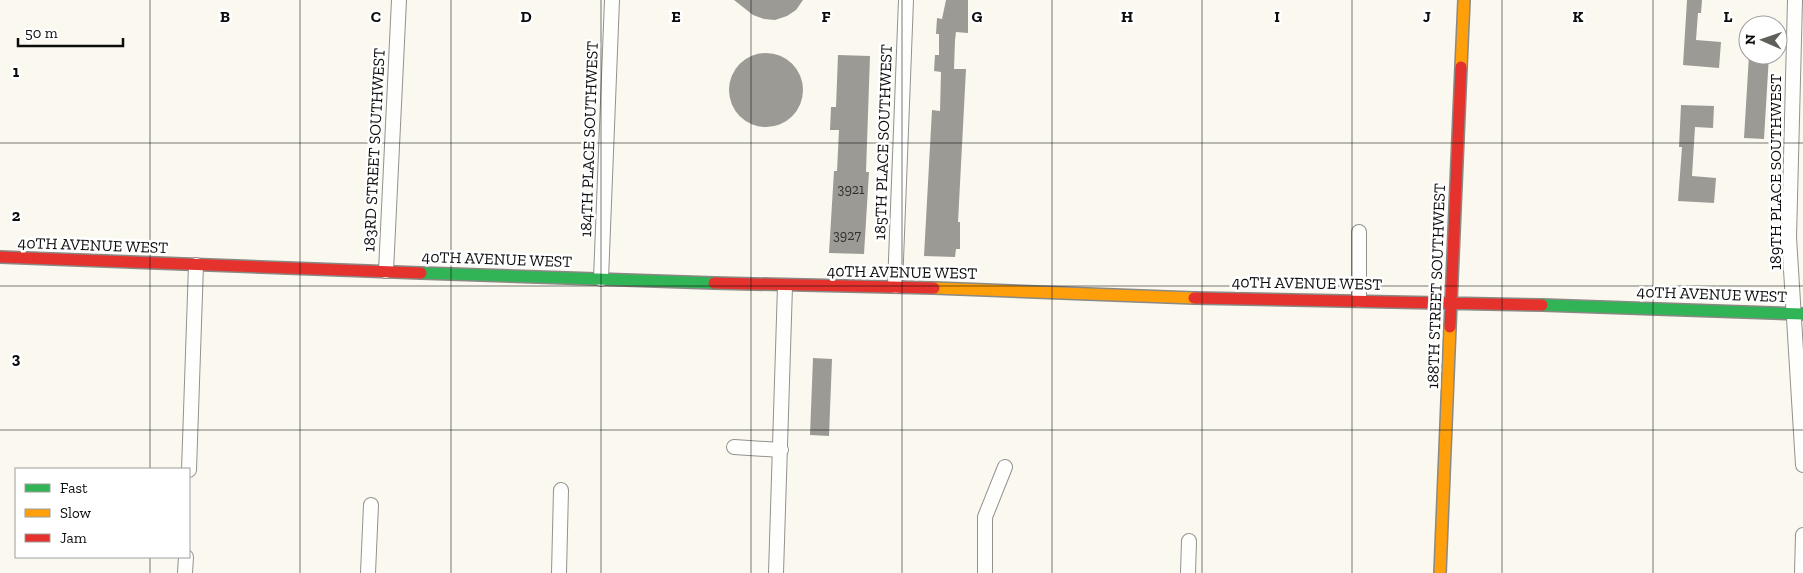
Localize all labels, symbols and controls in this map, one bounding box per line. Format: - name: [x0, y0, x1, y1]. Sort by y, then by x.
- text: B: [220, 7, 230, 26]
- text: C: [371, 7, 381, 26]
- text: D: [520, 7, 532, 26]
- text: E: [671, 7, 681, 26]
- text: F: [821, 7, 831, 26]
- text: G: [972, 7, 983, 26]
- text: H: [1121, 7, 1133, 26]
- text: I: [1274, 7, 1280, 26]
- text: J: [1423, 7, 1431, 26]
- text: K: [1573, 7, 1584, 26]
- text: L: [1724, 7, 1733, 26]
- scale bar: [18, 15, 122, 47]
- north arrow: [1738, 15, 1788, 65]
- text: 50 m: [25, 24, 58, 42]
- text: N: [1742, 34, 1759, 45]
- street label: 184TH PLACE SOUTHWEST: [576, 41, 602, 237]
- street label: 185TH PLACE SOUTHWEST: [870, 44, 896, 240]
- street label: 183RD STREET SOUTHWEST: [359, 48, 389, 252]
- text: 1: [13, 62, 20, 81]
- street label: 189TH PLACE SOUTHWEST: [1766, 74, 1785, 270]
- house number: 3921: [838, 181, 865, 198]
- street label: 188TH STREET SOUTHWEST: [1423, 183, 1449, 389]
- text: 2: [12, 206, 21, 225]
- house number: 3927: [833, 227, 861, 244]
- street label: 40TH AVENUE WEST: [17, 233, 169, 257]
- street label: 40TH AVENUE WEST: [421, 247, 573, 271]
- street label: 40TH AVENUE WEST: [827, 261, 977, 283]
- street label: 40TH AVENUE WEST: [1232, 272, 1382, 294]
- street label: 40TH AVENUE WEST: [1636, 282, 1788, 306]
- text: 3: [12, 349, 21, 368]
- legend: [15, 468, 190, 558]
- text: Fast: [60, 479, 88, 497]
- text: Slow: [60, 504, 92, 522]
- text: Jam: [60, 529, 87, 547]

